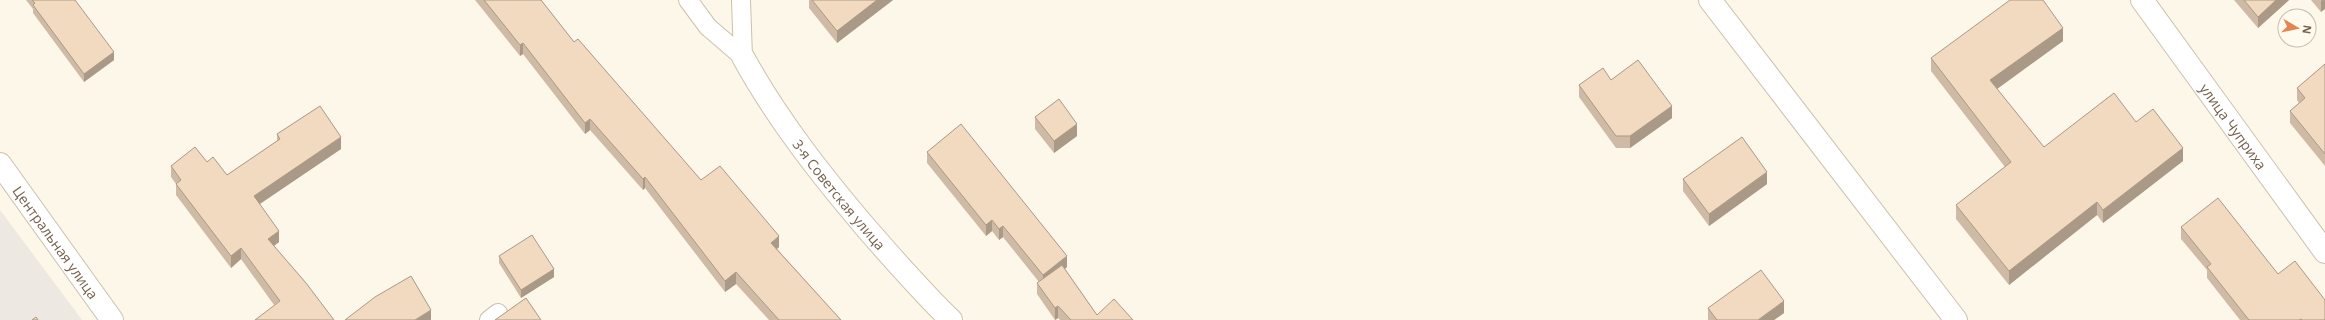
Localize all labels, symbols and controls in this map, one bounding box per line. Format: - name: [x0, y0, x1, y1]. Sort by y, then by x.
- north arrow: [2277, 8, 2317, 48]
- text: N: [2299, 24, 2315, 35]
- street label: улица Чуприха: [2196, 79, 2271, 173]
- street label: 3-я Советская улица: [789, 135, 890, 254]
- street label: Центральная улица: [9, 182, 103, 302]

